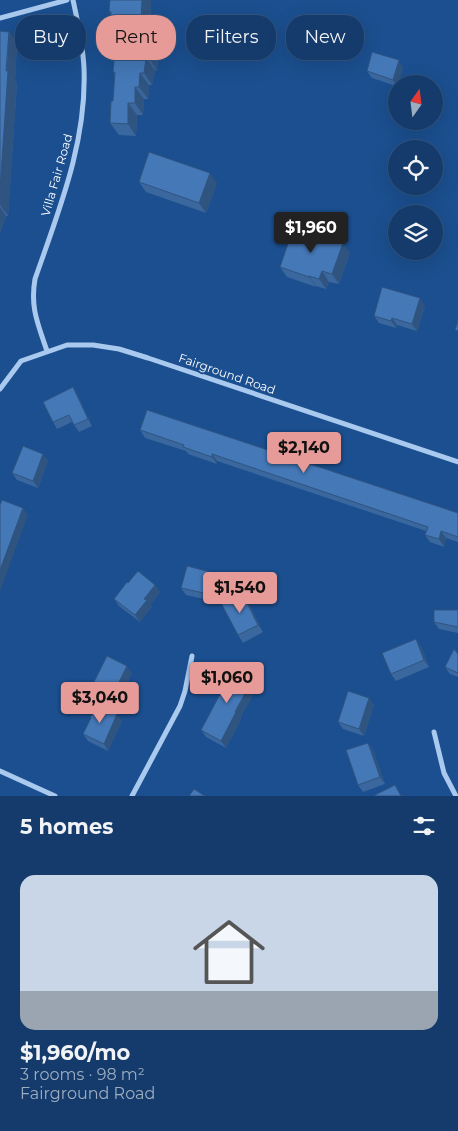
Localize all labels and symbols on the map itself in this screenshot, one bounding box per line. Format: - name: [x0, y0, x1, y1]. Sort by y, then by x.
- north arrow: [388, 75, 442, 130]
- street label: Villa Fair Road: [38, 132, 75, 218]
- pin: $1,960: [270, 212, 352, 254]
- street label: Fairground Road: [177, 350, 278, 397]
- pin: $2,140: [263, 432, 345, 474]
- pin: $1,540: [199, 572, 281, 614]
- pin: $1,060: [186, 662, 268, 704]
- pin: $3,040: [59, 682, 141, 724]

